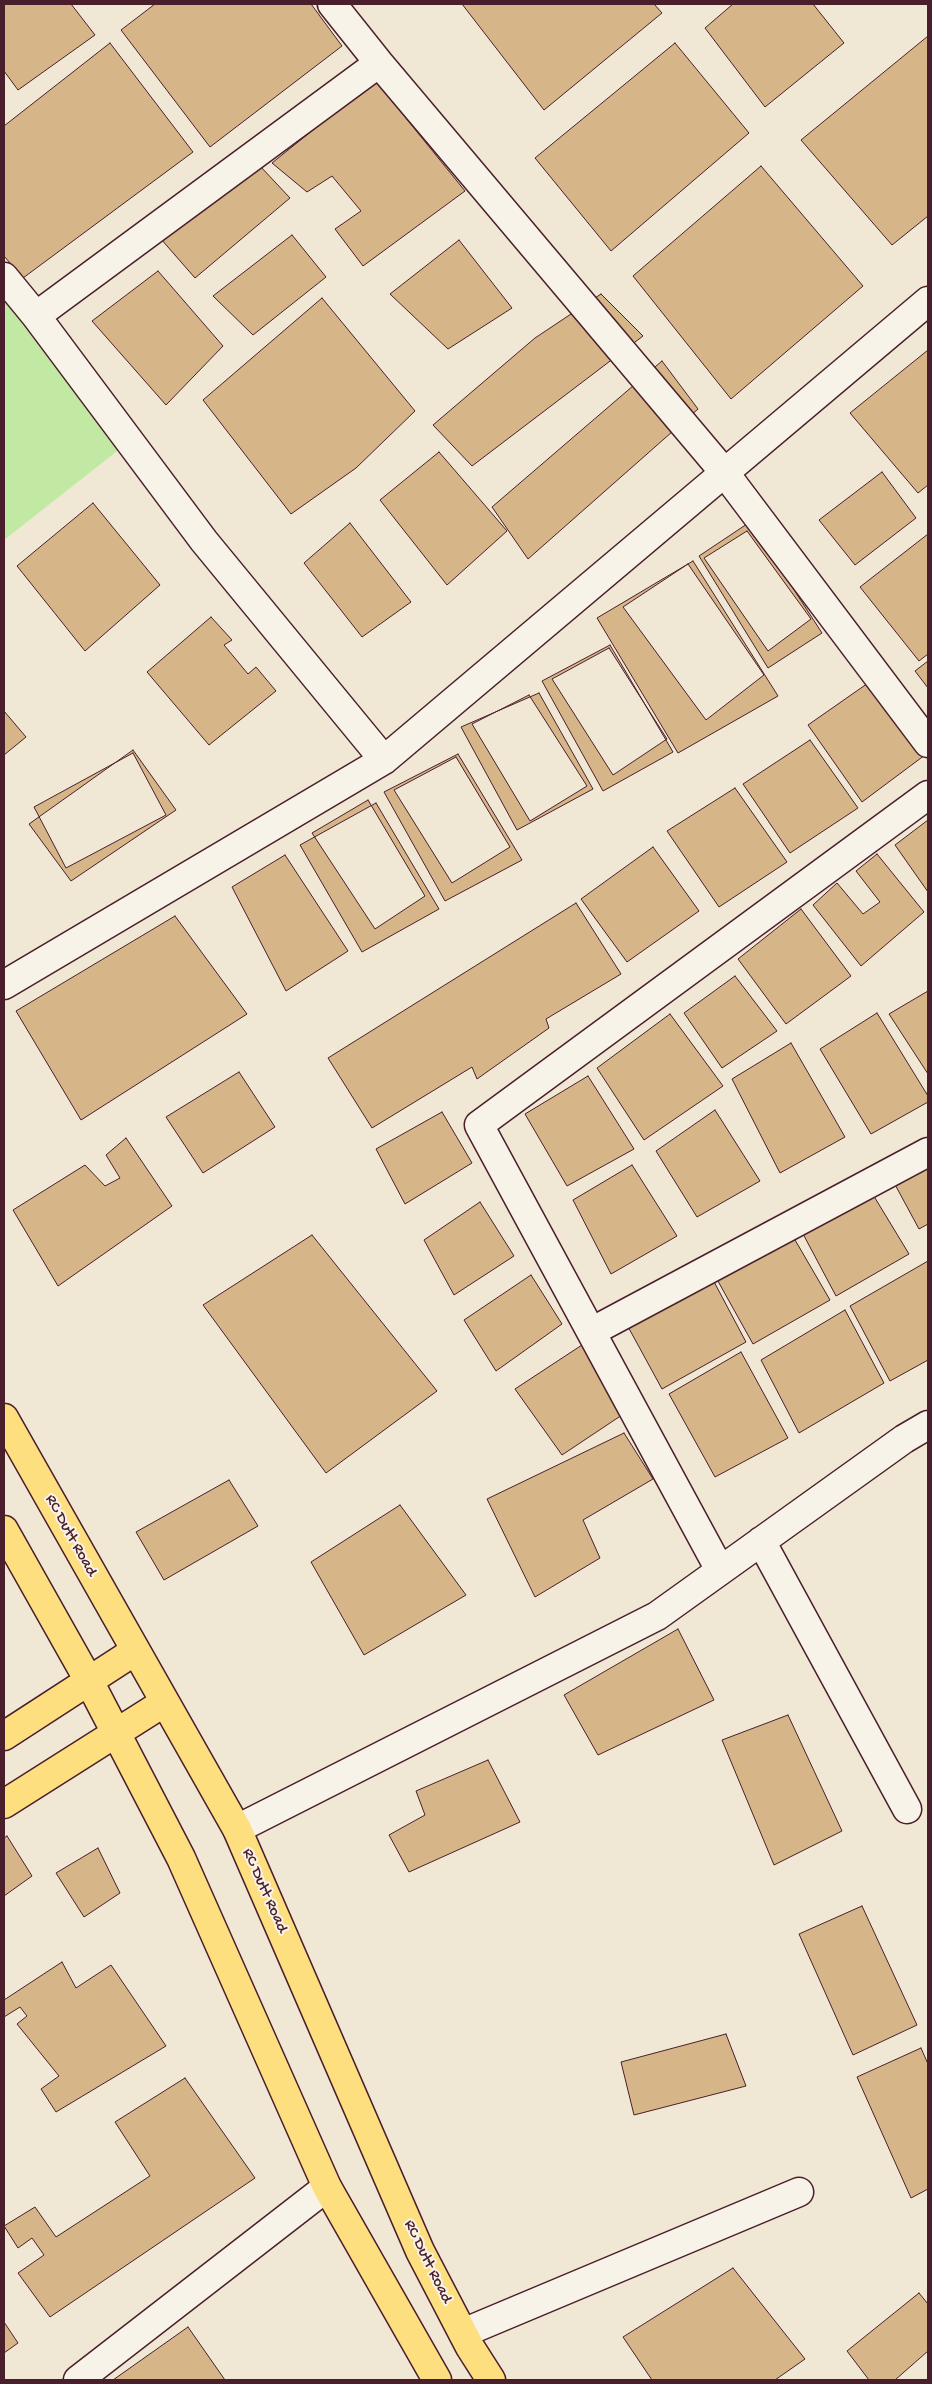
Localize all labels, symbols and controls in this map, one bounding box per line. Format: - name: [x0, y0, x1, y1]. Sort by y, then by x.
- street label: RC Dutt Road: [40, 1492, 100, 1580]
- street label: RC Dutt Road: [237, 1846, 291, 1936]
- street label: RC Dutt Road: [399, 2217, 455, 2307]

